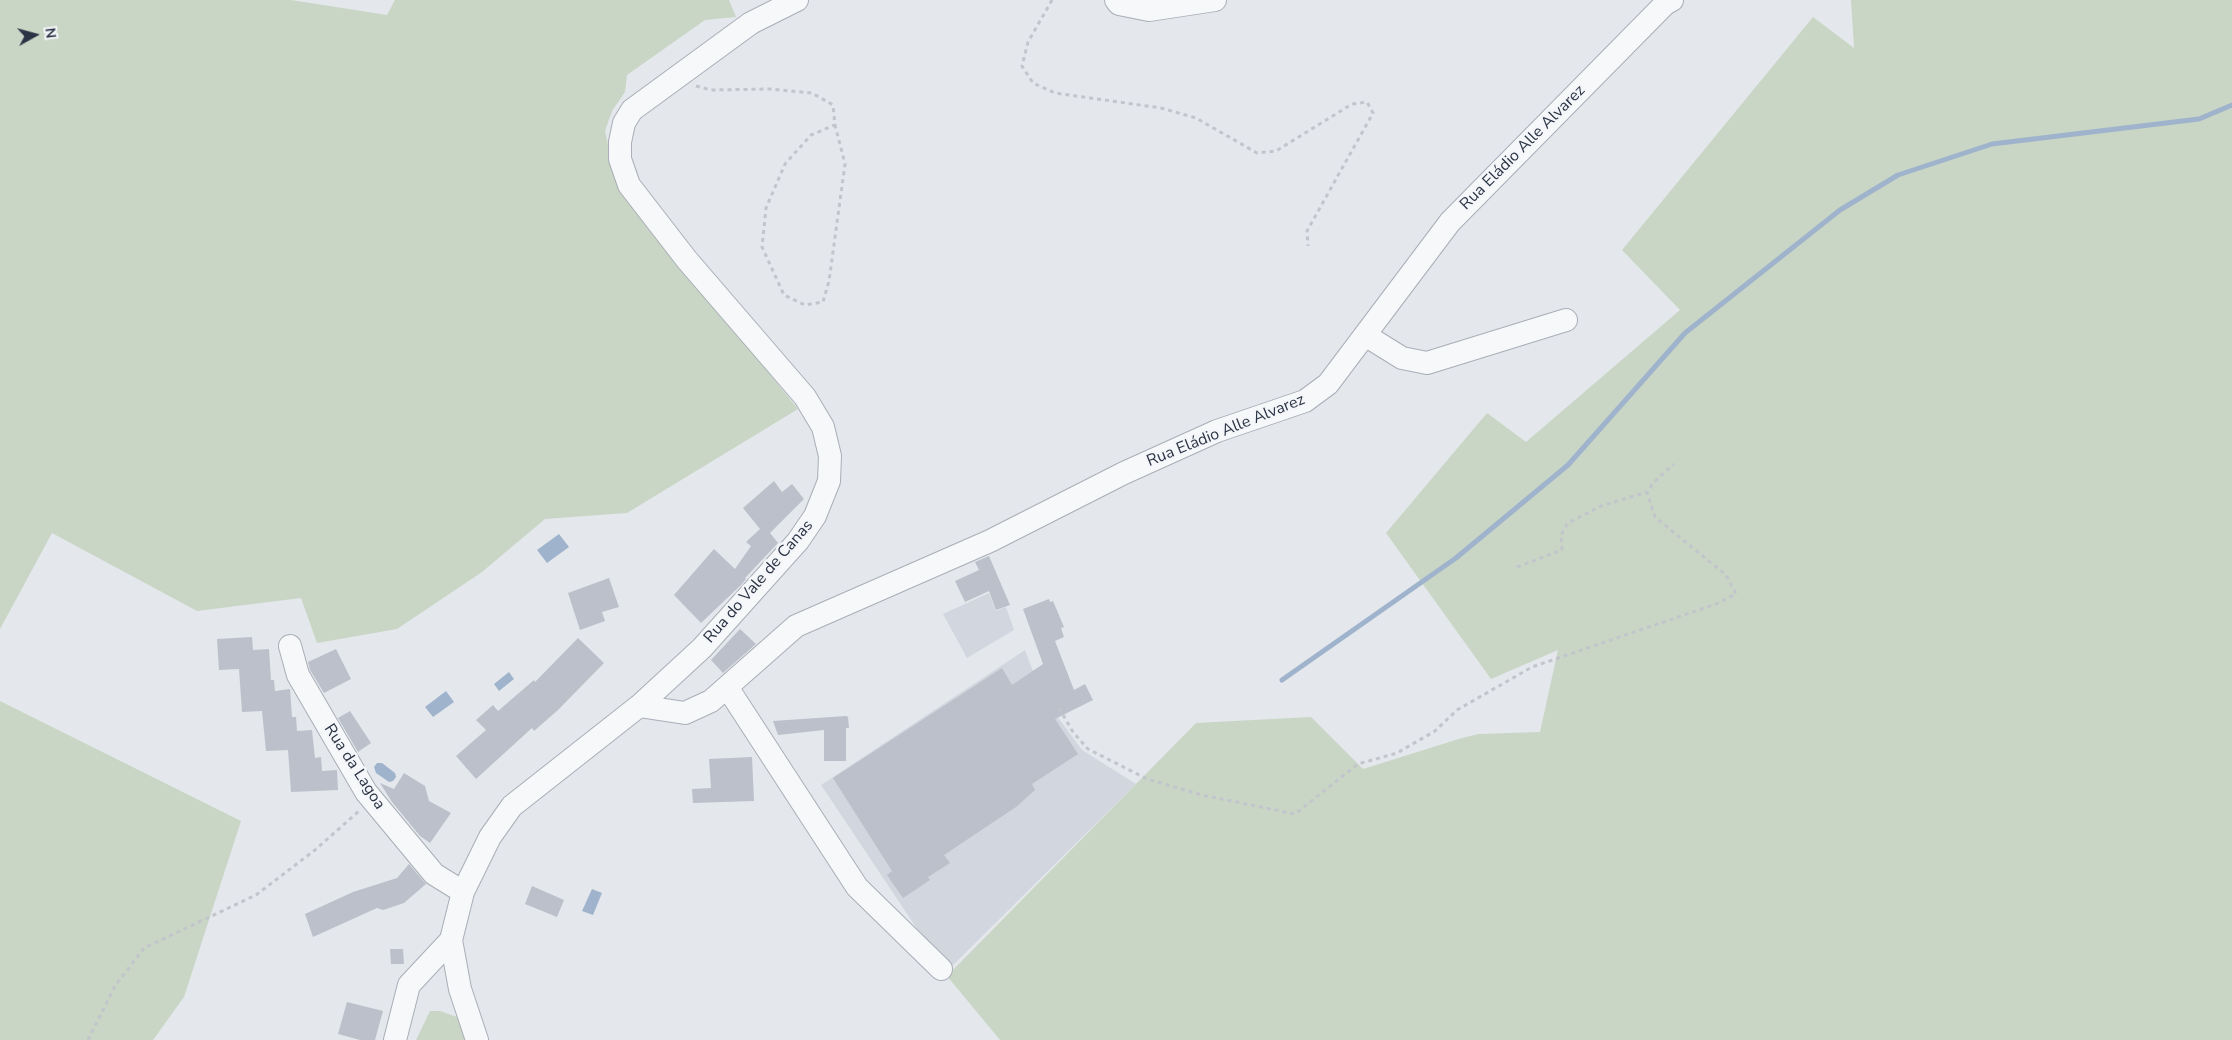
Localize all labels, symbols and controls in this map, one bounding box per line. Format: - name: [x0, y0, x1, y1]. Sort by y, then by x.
- north arrow: [10, 10, 60, 60]
- text: N: [40, 27, 60, 39]
- street label: Rua Eládio Alle Alvarez: [1457, 82, 1589, 214]
- street label: Rua Eládio Alle Alvarez: [1144, 390, 1308, 472]
- street label: Rua do Vale de Canas: [700, 517, 818, 647]
- street label: Rua da Lagoa: [319, 721, 389, 813]

